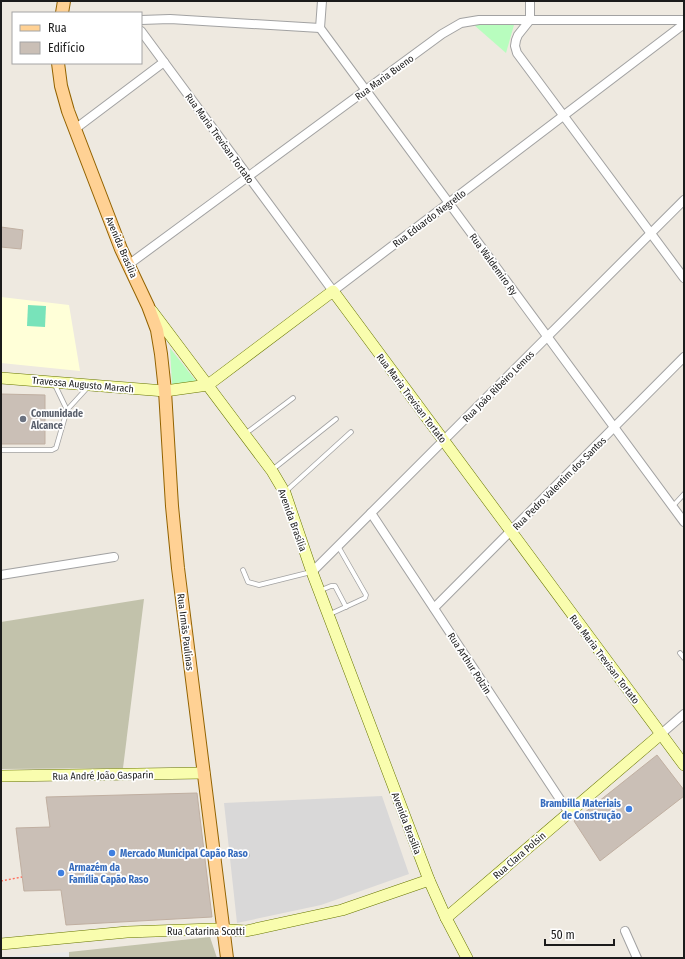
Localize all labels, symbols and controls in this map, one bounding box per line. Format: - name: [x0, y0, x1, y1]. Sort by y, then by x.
- legend: [12, 12, 142, 64]
- text: Rua: [48, 21, 67, 35]
- text: Edifício: [48, 41, 85, 55]
- street label: Rua Maria Bueno: [353, 53, 416, 103]
- street label: Rua Maria Trevisan Tortato: [182, 91, 256, 186]
- street label: Rua Eduardo Negrello: [391, 187, 469, 250]
- street label: Avenida Brasília: [103, 215, 140, 280]
- street label: Rua Waldemiro Ry: [467, 231, 520, 298]
- street label: Rua João Ribeiro Lemos: [460, 348, 537, 425]
- street label: Rua Maria Trevisan Tortato: [374, 352, 449, 446]
- street label: Travessa Augusto Marach: [31, 375, 134, 395]
- place label: Comunidade Alcance: [30, 408, 83, 432]
- marker: Comunidade Alcance: [18, 414, 28, 424]
- street label: Rua Pedro Valentim dos Santos: [511, 435, 609, 533]
- street label: Avenida Brasília: [275, 487, 310, 553]
- street label: Rua Irmãs Paulinas: [174, 593, 196, 671]
- street label: Rua Maria Trevisan Tortato: [567, 613, 642, 707]
- street label: Rua Arthur Polzin: [445, 631, 494, 697]
- street label: Rua André João Gasparin: [52, 769, 154, 783]
- street label: Avenida Brasília: [389, 790, 424, 856]
- place label: Brambilla Materiais de Construção: [540, 798, 622, 822]
- marker: Brambilla Materiais de Construção: [624, 804, 634, 814]
- street label: Rua Clara Polsin: [491, 830, 548, 882]
- marker: Mercado Municipal Capão Raso: [107, 848, 117, 858]
- place label: Mercado Municipal Capão Raso: [120, 848, 249, 860]
- place label: Armazém da Família Capão Raso: [68, 861, 149, 886]
- marker: Armazém da Família Capão Raso: [56, 868, 66, 878]
- scale bar: [545, 921, 614, 947]
- street label: Rua Catarina Scotti: [167, 926, 245, 938]
- text: 50 m: [551, 928, 575, 942]

